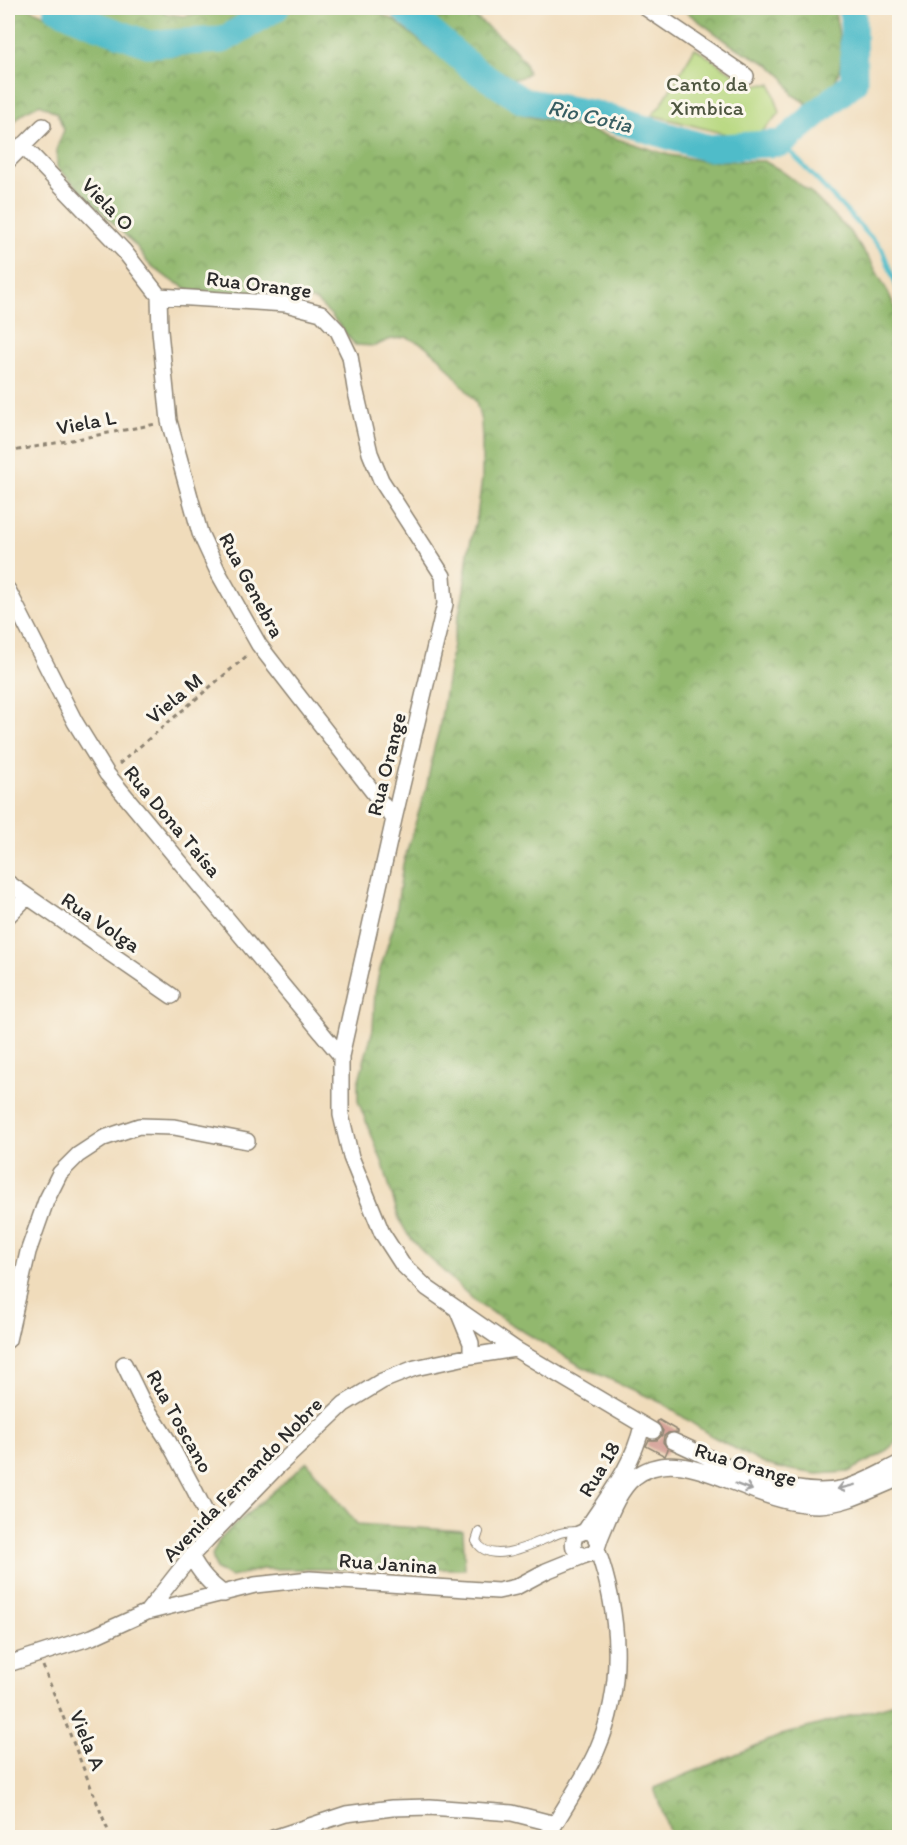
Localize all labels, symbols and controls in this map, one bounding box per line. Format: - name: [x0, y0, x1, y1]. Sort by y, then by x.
- park label: Canto da Ximbica: [666, 71, 748, 120]
- water label: Rio Cotia: [545, 93, 636, 139]
- street label: Viela O: [77, 172, 139, 236]
- street label: Rua Orange: [205, 265, 313, 303]
- street label: Viela L: [54, 404, 118, 440]
- street label: Rua Genebra: [214, 528, 290, 642]
- street label: Viela M: [141, 667, 207, 729]
- street label: Rua Orange: [361, 710, 411, 818]
- street label: Rua Dona Taísa: [119, 760, 227, 882]
- street label: Rua Volga: [57, 886, 145, 958]
- street label: Rua Toscano: [141, 1365, 219, 1477]
- street label: Avenida Fernando Nobre: [157, 1391, 327, 1567]
- street label: Rua 18: [573, 1437, 625, 1501]
- street label: Rua Orange: [692, 1437, 800, 1491]
- one-way arrow: [837, 1481, 856, 1493]
- one-way arrow: [735, 1482, 753, 1493]
- street label: Rua Janina: [338, 1547, 438, 1579]
- street label: Viela A: [65, 1706, 112, 1774]

